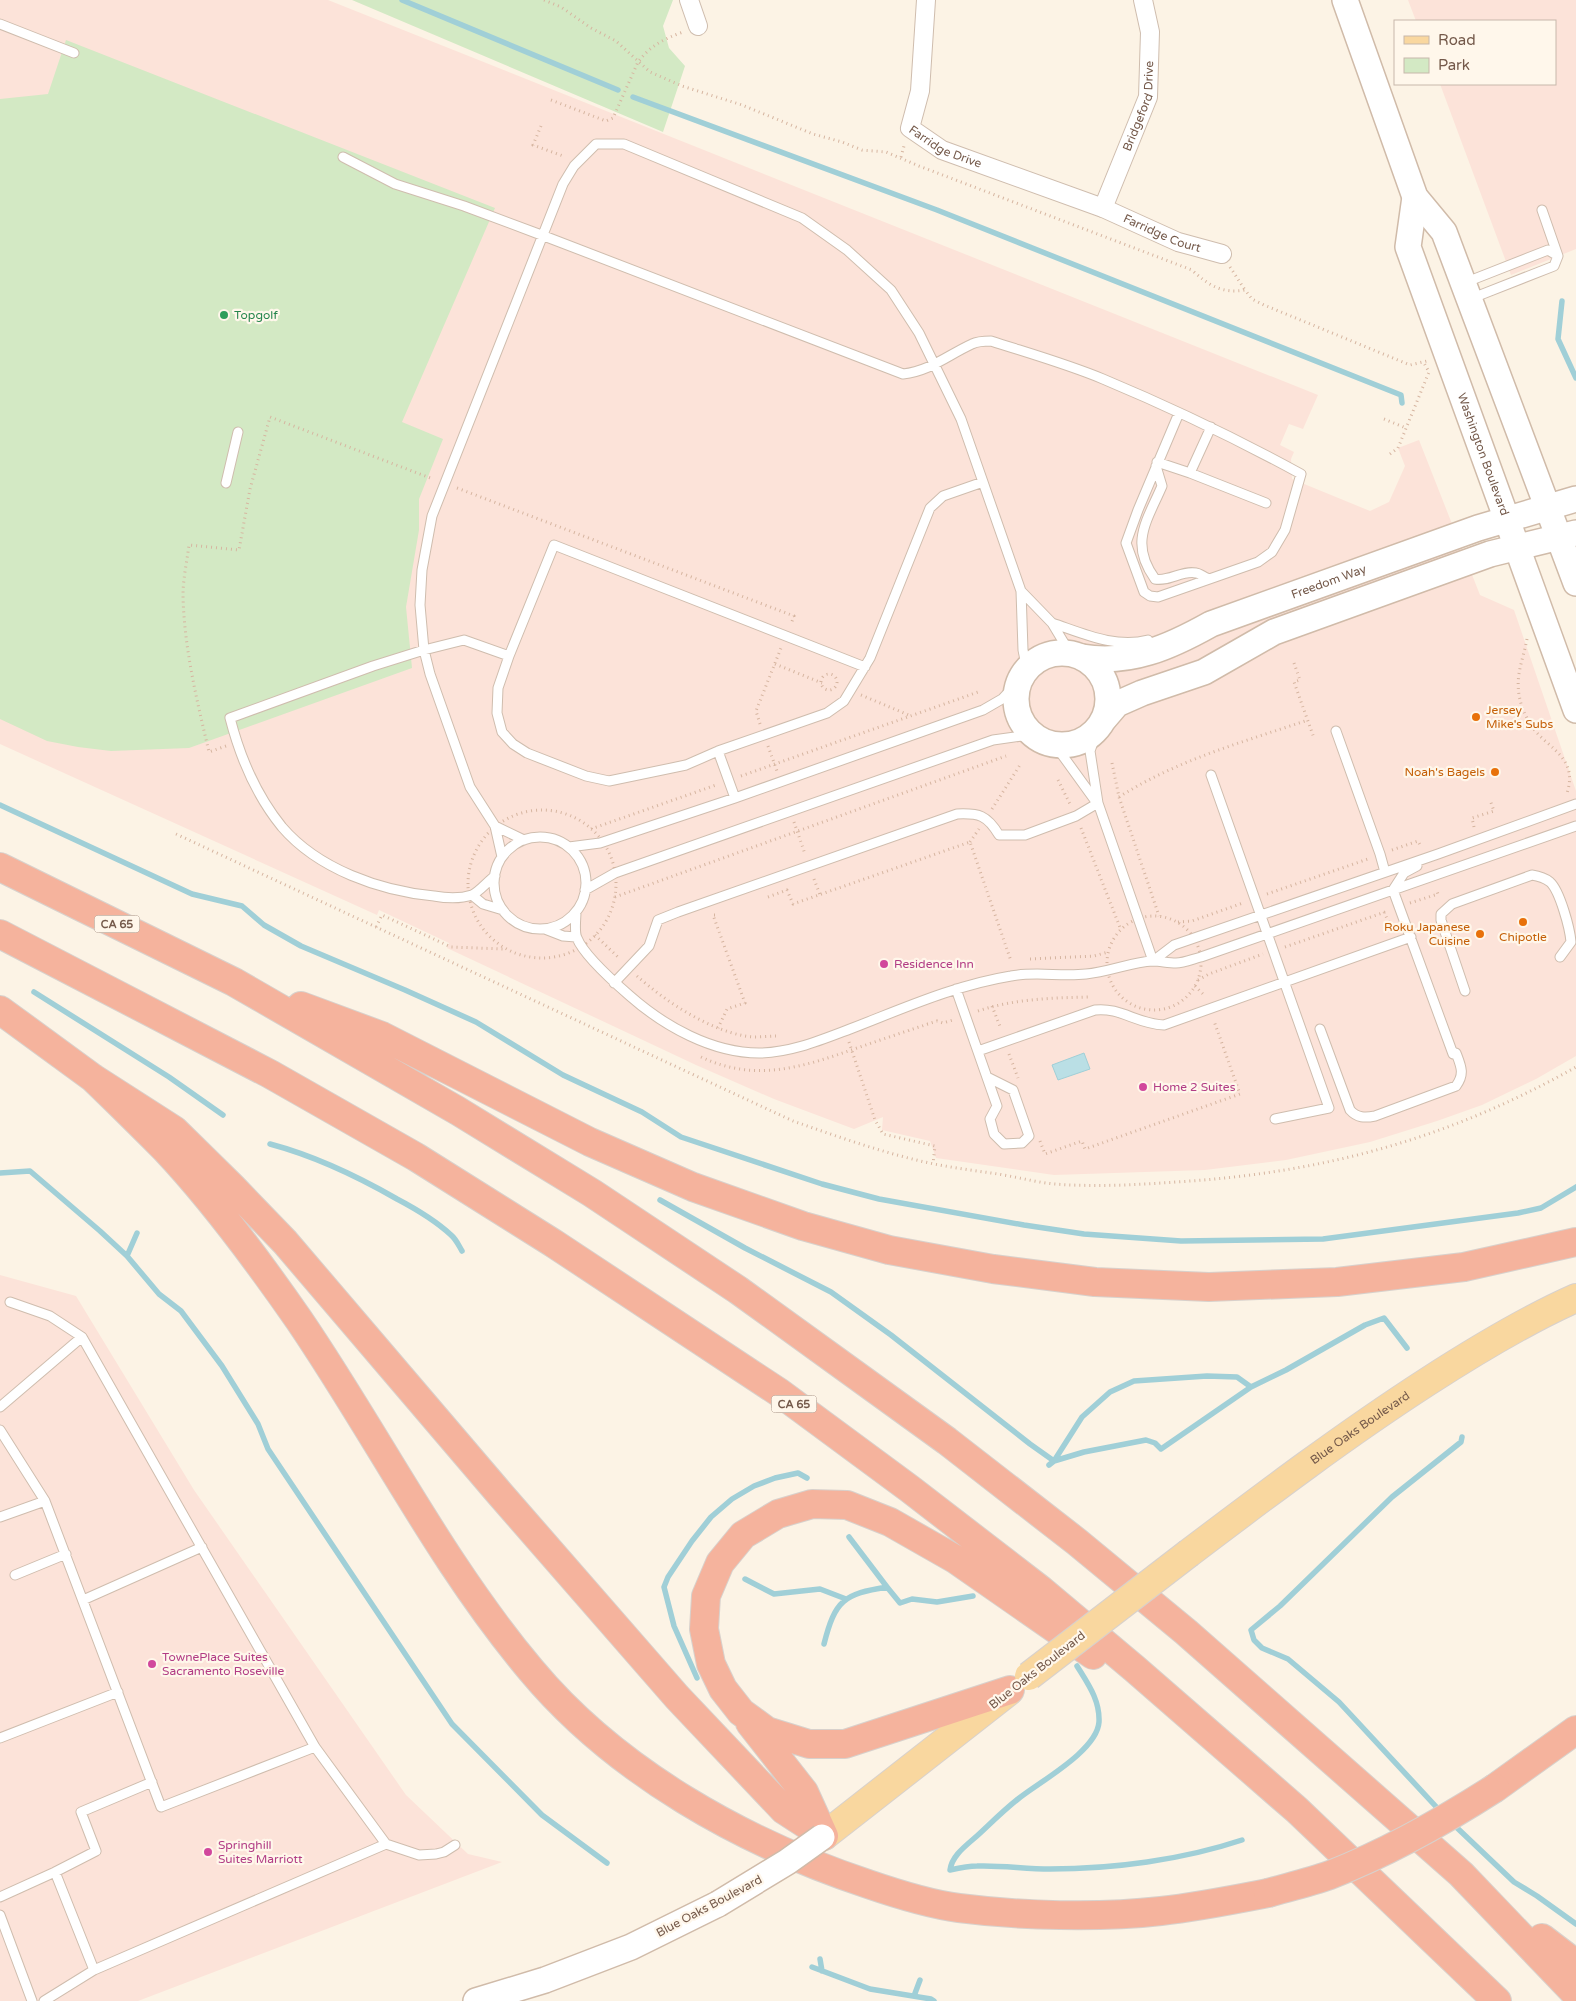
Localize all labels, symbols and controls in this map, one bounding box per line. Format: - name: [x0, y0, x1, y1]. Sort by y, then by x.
- legend: [1394, 20, 1556, 85]
- text: Road: [1438, 31, 1476, 49]
- text: Park: [1438, 56, 1470, 74]
- street label: Bridgeford Drive: [1120, 60, 1156, 153]
- street label: Farridge Drive: [906, 122, 984, 171]
- street label: Farridge Court: [1121, 211, 1203, 255]
- place label: Topgolf: [234, 308, 278, 322]
- marker: Topgolf: [218, 309, 230, 321]
- street label: Washington Boulevard: [1455, 391, 1512, 517]
- street label: Freedom Way: [1289, 562, 1369, 602]
- place label: Jersey Mike's Subs: [1486, 703, 1553, 731]
- marker: Jersey Mike's Subs: [1470, 711, 1482, 723]
- place label: Noah's Bagels: [1404, 765, 1485, 779]
- marker: Noah's Bagels: [1489, 766, 1501, 778]
- road number: CA 65: [94, 916, 140, 932]
- marker: Chipotle: [1517, 916, 1529, 928]
- place label: Roku Japanese Cuisine: [1384, 920, 1470, 948]
- marker: Roku Japanese Cuisine: [1474, 928, 1486, 940]
- place label: Chipotle: [1499, 930, 1547, 944]
- place label: Residence Inn: [894, 957, 974, 971]
- marker: Residence Inn: [878, 958, 890, 970]
- place label: Home 2 Suites: [1153, 1080, 1236, 1094]
- marker: Home 2 Suites: [1137, 1081, 1149, 1093]
- street label: Blue Oaks Boulevard: [1308, 1388, 1412, 1467]
- road number: CA 65: [772, 1396, 816, 1412]
- street label: Blue Oaks Boulevard: [986, 1628, 1088, 1712]
- place label: TownePlace Suites Sacramento Roseville: [162, 1650, 284, 1678]
- marker: TownePlace Suites Sacramento Roseville: [146, 1658, 158, 1670]
- place label: Springhill Suites Marriott: [218, 1838, 303, 1866]
- marker: Springhill Suites Marriott: [202, 1846, 214, 1858]
- street label: Blue Oaks Boulevard: [654, 1872, 764, 1940]

